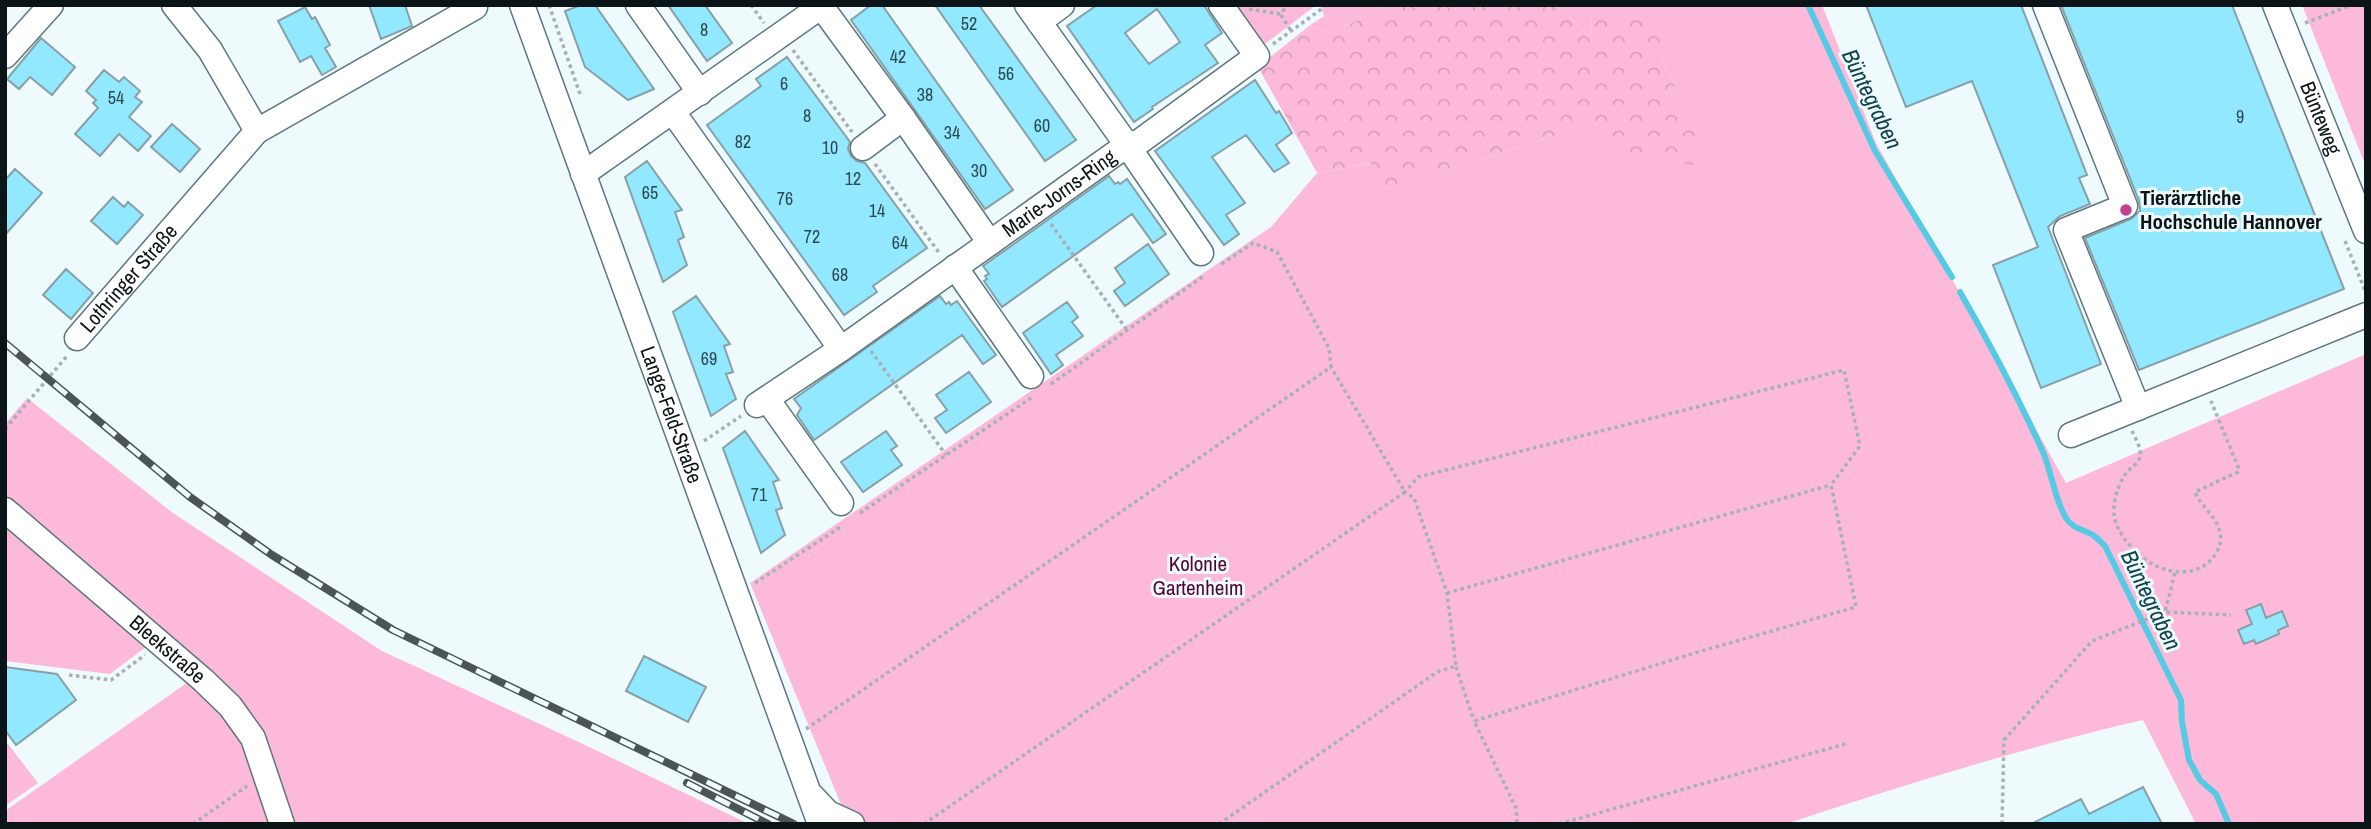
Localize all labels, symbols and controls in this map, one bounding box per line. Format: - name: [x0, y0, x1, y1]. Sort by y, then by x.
- house number: 52: [961, 11, 977, 36]
- house number: 8: [700, 17, 708, 42]
- water label: Büntegraben: [1835, 43, 1910, 154]
- house number: 42: [890, 44, 906, 69]
- house number: 56: [998, 61, 1014, 86]
- house number: 6: [780, 71, 788, 96]
- street label: Bünteweg: [2293, 77, 2349, 159]
- house number: 38: [917, 82, 933, 107]
- house number: 54: [108, 85, 124, 110]
- house number: 8: [803, 103, 811, 128]
- house number: 9: [2236, 104, 2244, 129]
- house number: 60: [1034, 113, 1050, 138]
- house number: 34: [944, 120, 960, 145]
- house number: 82: [735, 129, 751, 154]
- house number: 10: [822, 135, 838, 160]
- street label: Marie-Jorns-Ring: [996, 142, 1122, 244]
- house number: 30: [971, 158, 987, 183]
- house number: 12: [845, 166, 861, 191]
- house number: 65: [642, 180, 658, 205]
- place label: Tierärztliche Hochschule Hannover: [2140, 183, 2322, 236]
- house number: 76: [777, 186, 793, 211]
- house number: 14: [869, 198, 885, 223]
- marker: Tierärztliche Hochschule Hannover: [2118, 202, 2134, 218]
- street label: Lothringer Straße: [73, 218, 184, 339]
- house number: 72: [804, 224, 820, 249]
- house number: 64: [892, 230, 908, 255]
- house number: 68: [832, 262, 848, 287]
- street label: Lange-Feld-Straße: [633, 342, 710, 487]
- house number: 69: [701, 346, 717, 371]
- house number: 71: [751, 482, 768, 507]
- water label: Büntegraben: [2114, 544, 2189, 655]
- park label: Kolonie Gartenheim: [1153, 549, 1243, 602]
- street label: Bleekstraße: [123, 608, 212, 690]

